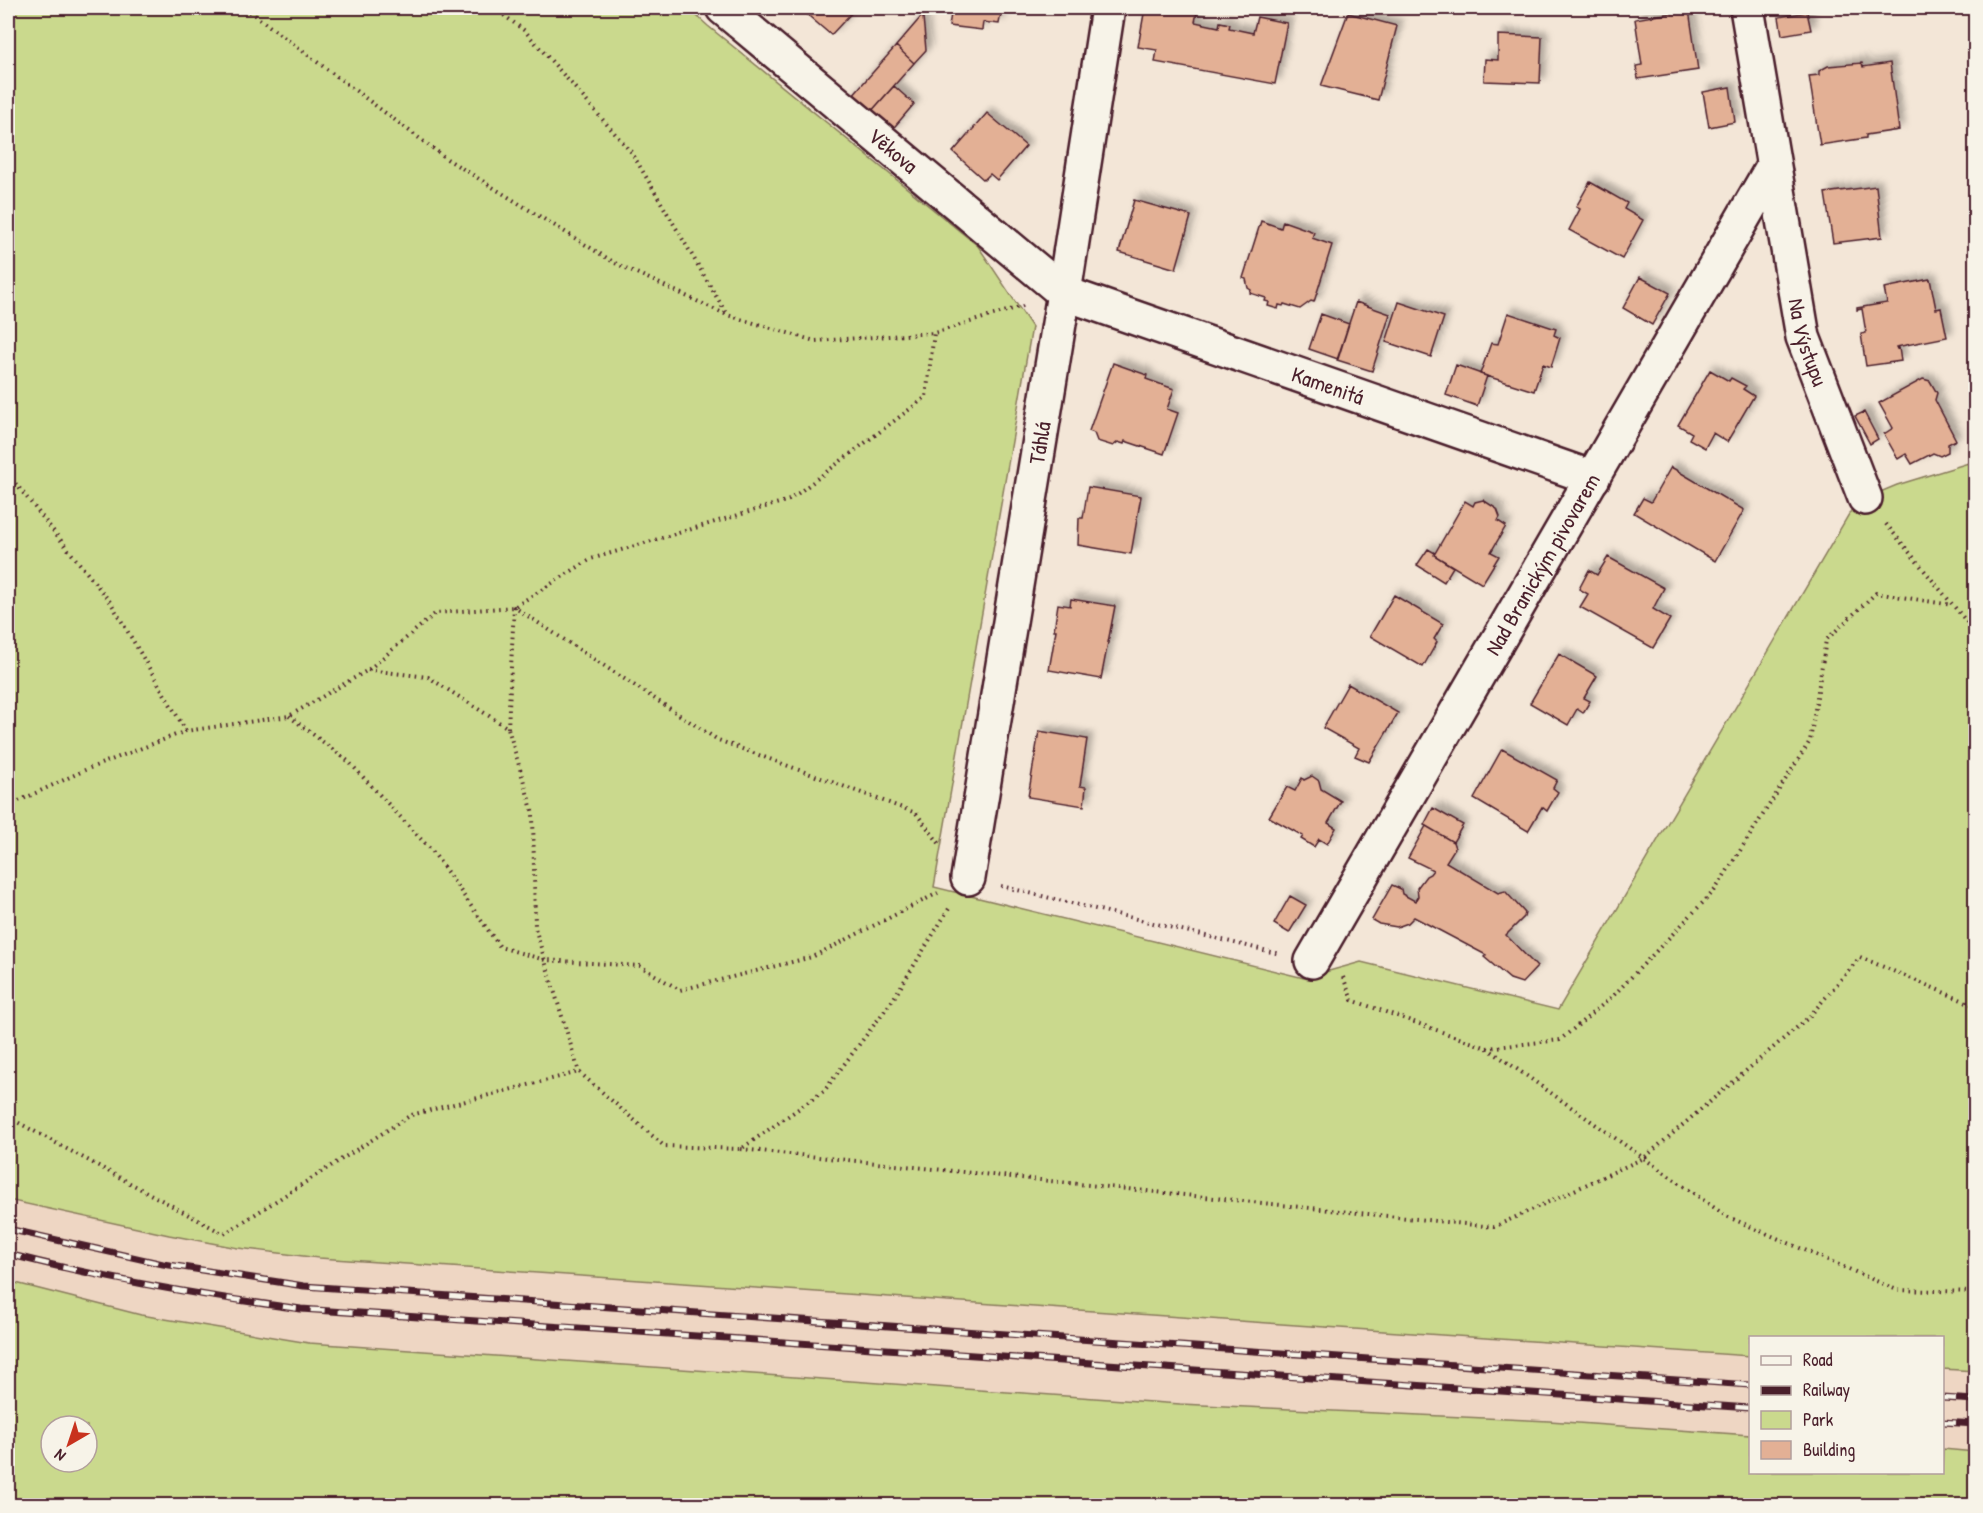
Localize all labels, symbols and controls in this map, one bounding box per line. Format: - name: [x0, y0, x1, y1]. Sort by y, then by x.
- street label: Věkova: [862, 121, 925, 180]
- street label: Na Výstupu: [1782, 296, 1836, 391]
- street label: Kamenitá: [1288, 359, 1369, 412]
- street label: Táhlá: [1021, 419, 1058, 466]
- street label: Nad Branickým pivovarem: [1478, 467, 1607, 661]
- legend: [1749, 1336, 1944, 1474]
- text: Road: [1803, 1347, 1833, 1372]
- text: Railway: [1803, 1377, 1850, 1402]
- text: Park: [1803, 1407, 1834, 1432]
- north arrow: [39, 1414, 99, 1474]
- text: Building: [1803, 1437, 1855, 1462]
- text: N: [49, 1444, 70, 1467]

